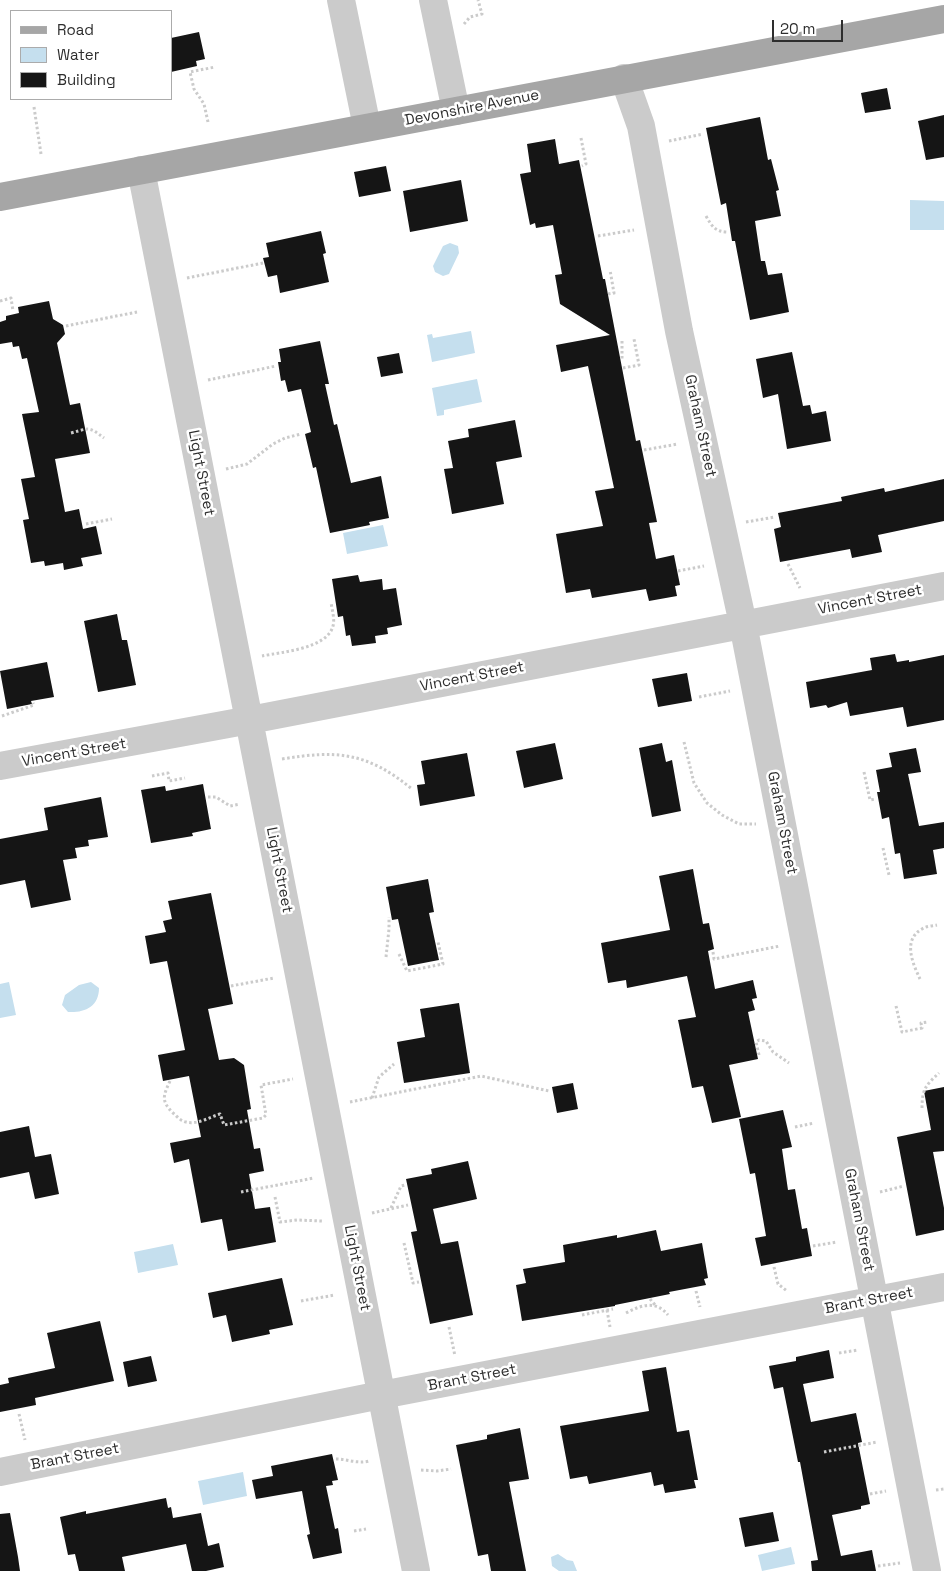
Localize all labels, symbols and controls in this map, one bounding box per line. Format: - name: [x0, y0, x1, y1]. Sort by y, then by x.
- legend: [10, 10, 172, 100]
- scale bar: [774, 10, 845, 42]
- text: 20 m: [780, 19, 815, 38]
- text: Road: [57, 20, 94, 39]
- text: Water: [57, 45, 99, 64]
- text: Building: [57, 70, 116, 89]
- street label: Devonshire Avenue: [403, 86, 541, 130]
- street label: Graham Street: [680, 373, 720, 479]
- street label: Light Street: [184, 429, 218, 517]
- street label: Vincent Street: [816, 581, 924, 619]
- street label: Vincent Street: [418, 658, 526, 696]
- street label: Vincent Street: [20, 735, 128, 771]
- street label: Graham Street: [763, 770, 801, 876]
- street label: Light Street: [262, 826, 296, 914]
- street label: Graham Street: [840, 1167, 878, 1273]
- street label: Light Street: [340, 1224, 374, 1312]
- street label: Brant Street: [823, 1284, 915, 1318]
- street label: Brant Street: [426, 1361, 518, 1395]
- street label: Brant Street: [29, 1440, 121, 1474]

